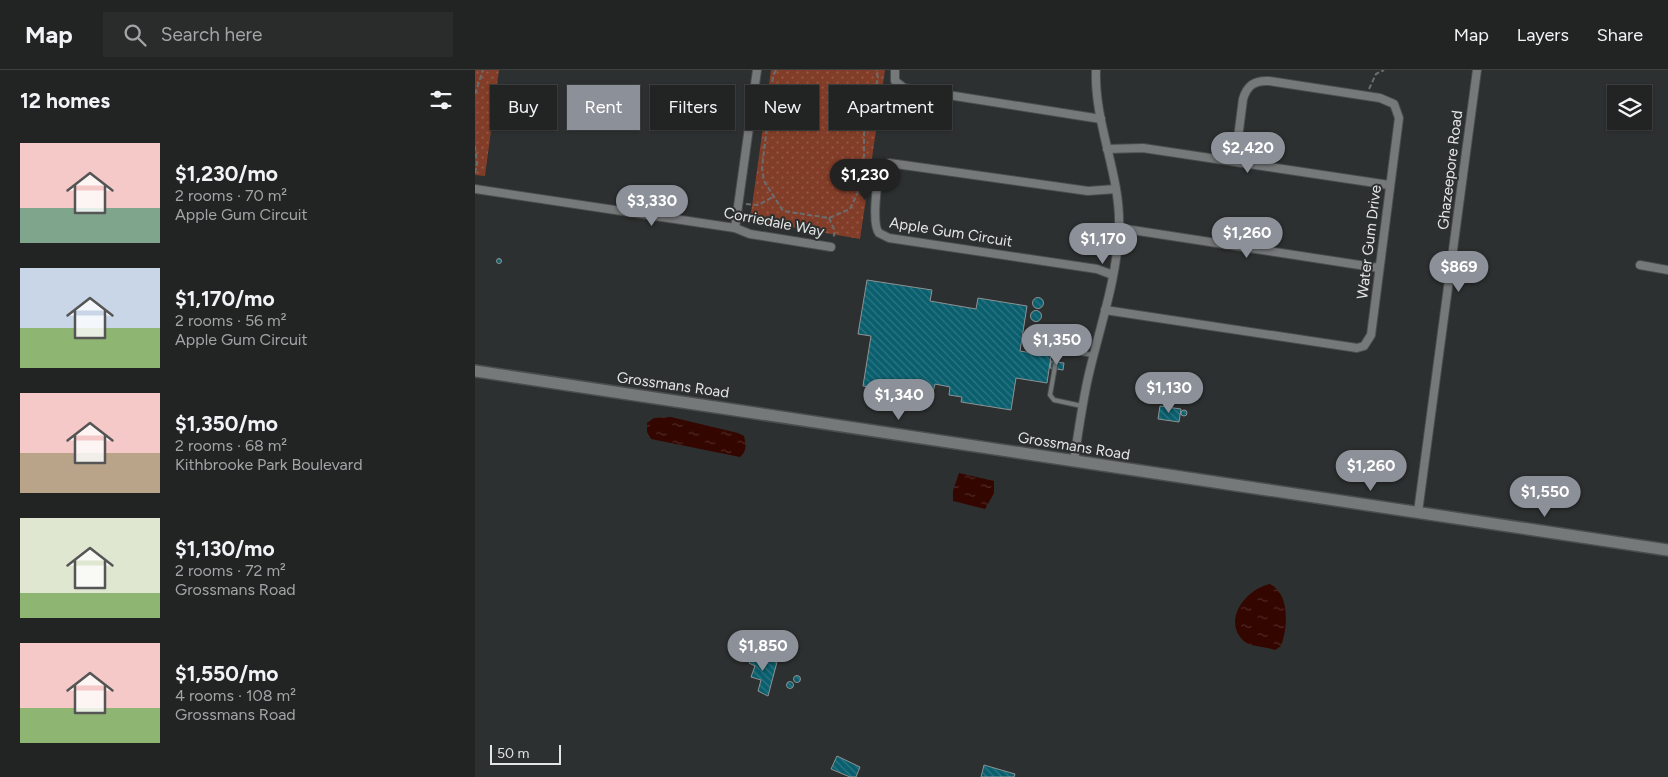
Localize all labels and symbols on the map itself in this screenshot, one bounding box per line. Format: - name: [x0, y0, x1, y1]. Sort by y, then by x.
- street label: Ghazeepore Road: [1434, 109, 1466, 231]
- pin: $2,420: [1207, 132, 1289, 174]
- pin: $1,230: [824, 158, 906, 201]
- pin: $3,330: [611, 184, 693, 227]
- street label: Water Gum Drive: [1353, 184, 1385, 300]
- street label: Corriedale Way: [722, 203, 826, 241]
- street label: Apple Gum Circuit: [888, 213, 1014, 251]
- pin: $1,260: [1206, 216, 1288, 259]
- pin: $1,170: [1062, 222, 1144, 265]
- pin: $869: [1429, 250, 1489, 293]
- pin: $1,350: [1016, 324, 1098, 366]
- street label: Grossmans Road: [616, 368, 730, 402]
- pin: $1,130: [1128, 372, 1210, 414]
- pin: $1,340: [858, 378, 940, 421]
- street label: Grossmans Road: [1017, 428, 1131, 464]
- pin: $1,260: [1330, 450, 1412, 492]
- pin: $1,550: [1504, 476, 1586, 518]
- pin: $1,850: [722, 630, 804, 672]
- scale bar: [490, 742, 561, 765]

